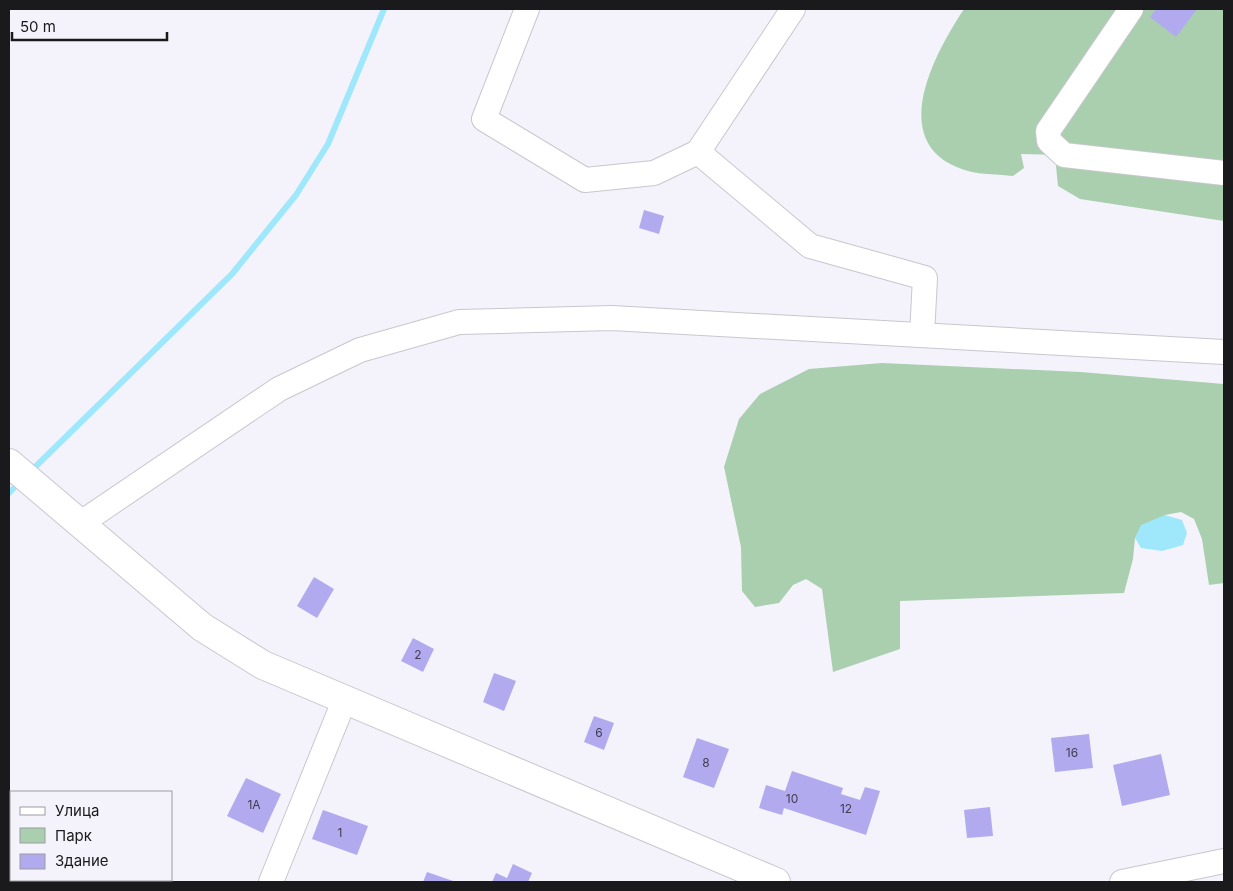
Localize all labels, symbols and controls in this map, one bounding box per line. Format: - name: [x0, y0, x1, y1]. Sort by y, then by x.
- scale bar: [12, 10, 168, 42]
- text: 50 m: [20, 17, 56, 36]
- house number: 2: [414, 647, 422, 662]
- house number: 6: [595, 725, 603, 740]
- house number: 16: [1066, 745, 1078, 760]
- house number: 8: [702, 755, 710, 770]
- legend: [10, 791, 172, 881]
- house number: 10: [786, 791, 798, 806]
- house number: 1А: [247, 797, 261, 812]
- text: Улица: [55, 801, 99, 820]
- house number: 12: [840, 801, 852, 816]
- house number: 1: [338, 825, 342, 840]
- text: Парк: [55, 826, 92, 845]
- text: Здание: [55, 851, 109, 870]

